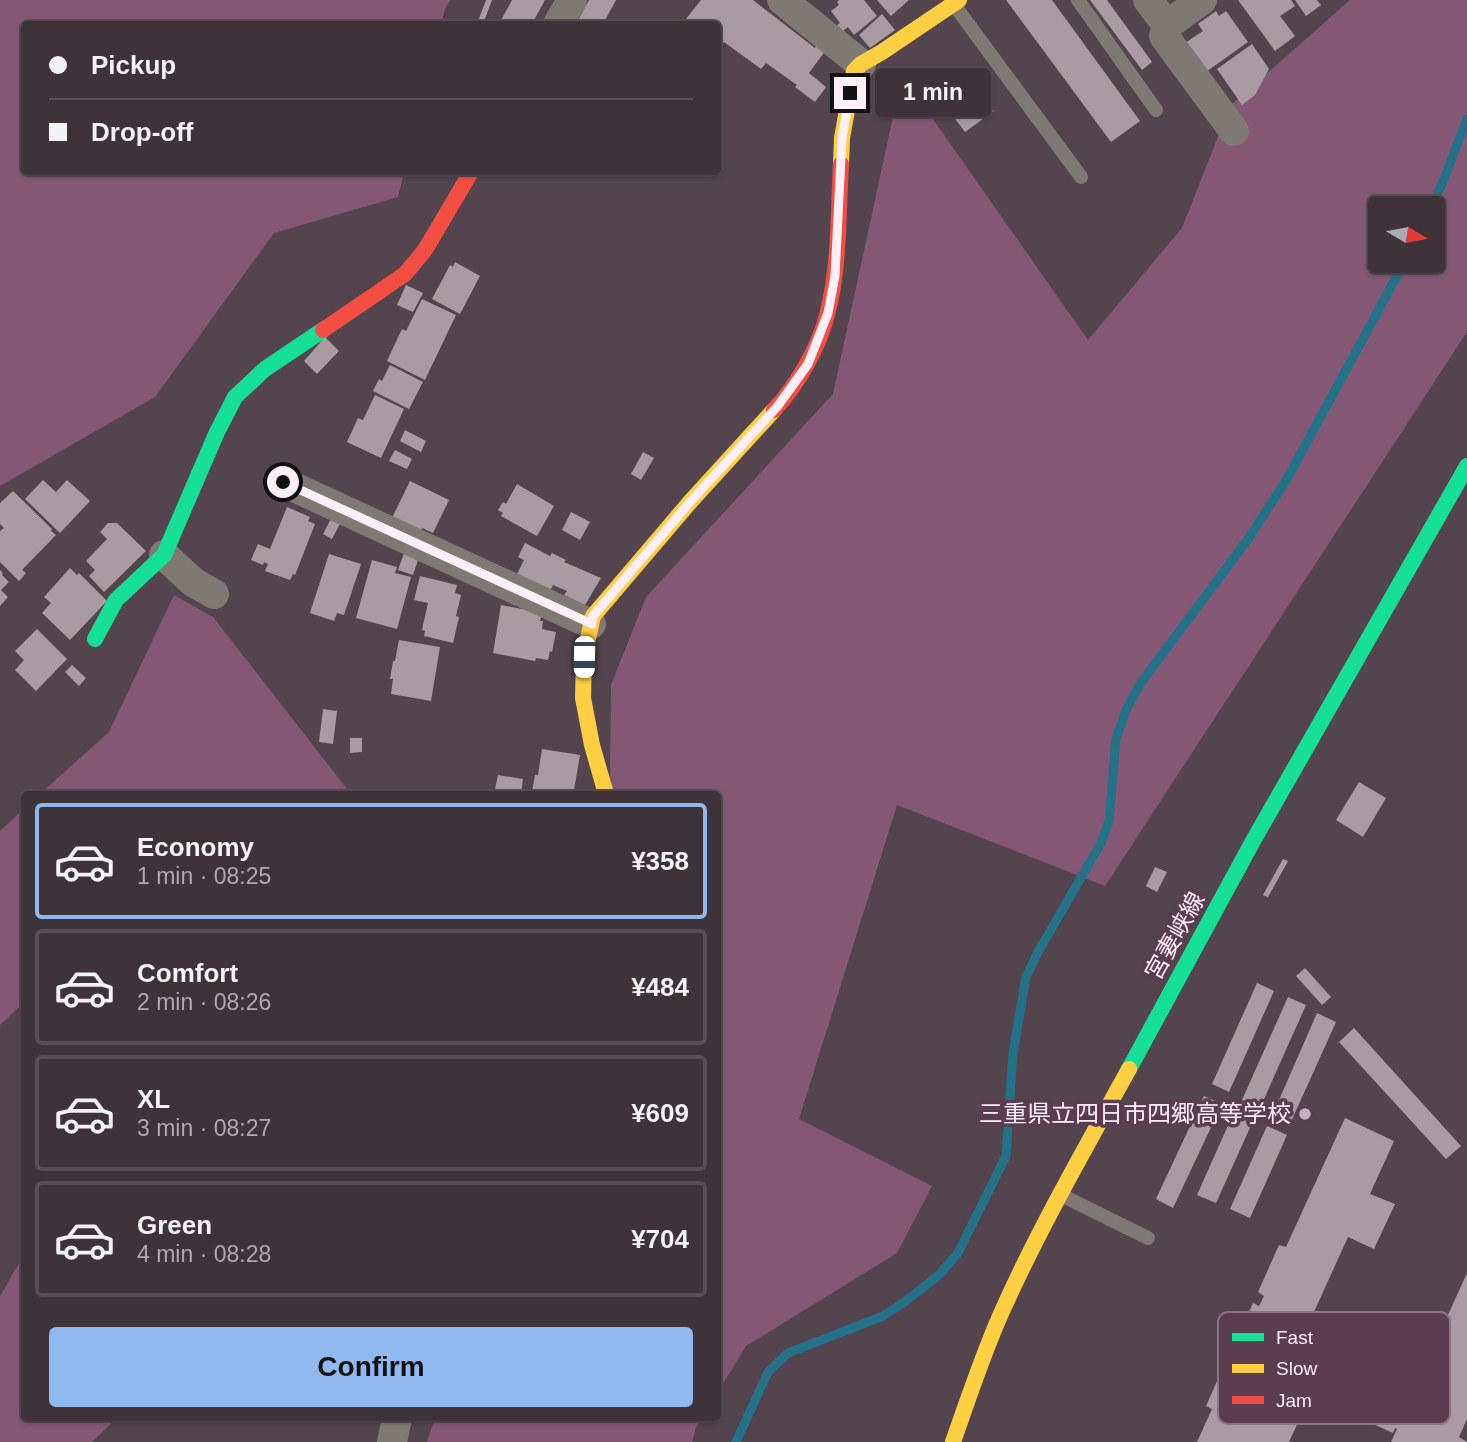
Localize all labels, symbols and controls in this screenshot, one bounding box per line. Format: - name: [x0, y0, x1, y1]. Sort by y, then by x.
- text: Pickup: [91, 50, 176, 80]
- callout: 1 min: [874, 68, 990, 118]
- route end: [834, 77, 866, 109]
- text: 1 min: [903, 79, 963, 105]
- text: Drop-off: [91, 117, 194, 147]
- north arrow: [1368, 196, 1446, 273]
- map controls: [1368, 196, 1445, 273]
- route start: [267, 466, 299, 498]
- car: [574, 636, 595, 678]
- icon: car: [53, 830, 116, 893]
- text: Economy: [137, 832, 254, 862]
- text: ¥358: [631, 846, 689, 876]
- text: 1 min · 08:25: [137, 863, 271, 889]
- street label: 宮妻峡線: [1139, 887, 1210, 984]
- icon: car: [53, 956, 116, 1019]
- text: Comfort: [137, 958, 238, 988]
- text: ¥484: [631, 972, 689, 1002]
- text: 2 min · 08:26: [137, 989, 271, 1015]
- icon: car: [53, 1082, 116, 1145]
- text: XL: [137, 1084, 170, 1114]
- text: ¥609: [631, 1098, 689, 1128]
- place label: 三重県立四日市四郷高等学校: [979, 1100, 1291, 1127]
- marker: 三重県立四日市四郷高等学校: [1297, 1106, 1313, 1122]
- text: 3 min · 08:27: [137, 1115, 271, 1141]
- icon: car: [53, 1208, 116, 1271]
- text: Green: [137, 1210, 212, 1240]
- text: ¥704: [631, 1224, 689, 1254]
- text: 4 min · 08:28: [137, 1241, 271, 1267]
- legend: [1218, 1312, 1450, 1424]
- button: Confirm: [49, 1327, 693, 1407]
- text: Fast: [1276, 1327, 1314, 1348]
- text: Slow: [1276, 1358, 1317, 1379]
- text: Jam: [1276, 1390, 1312, 1411]

